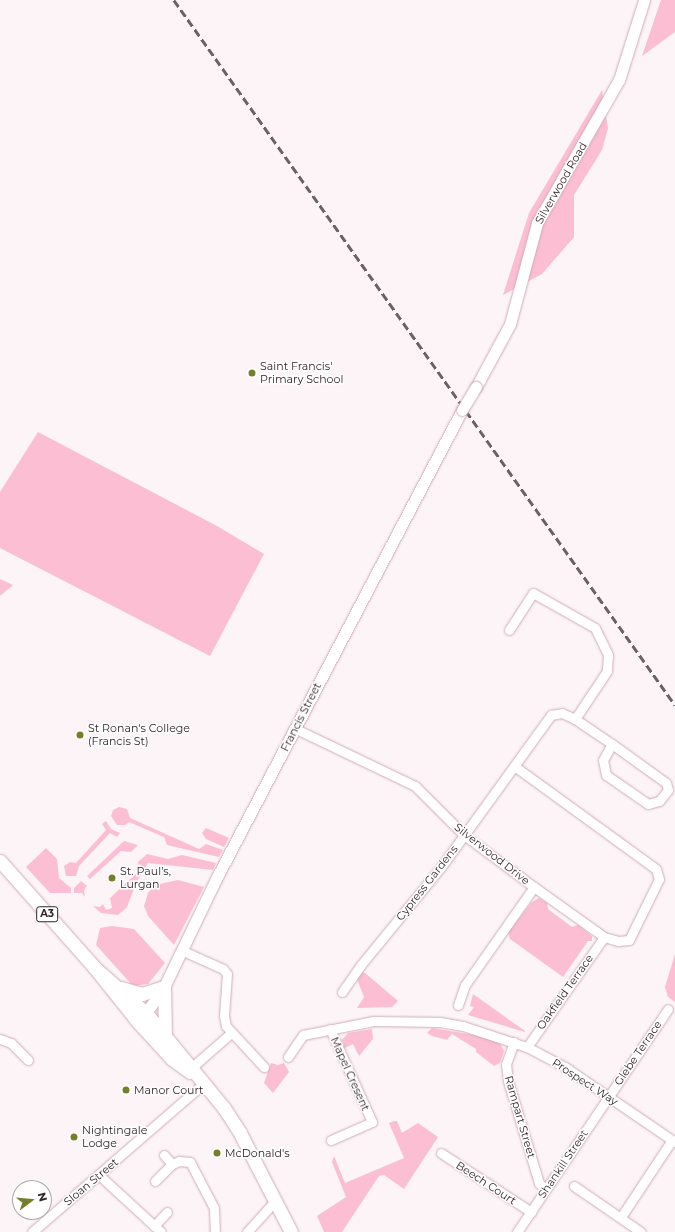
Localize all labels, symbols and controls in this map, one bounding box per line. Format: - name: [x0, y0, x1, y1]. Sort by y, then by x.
- street label: Silverwood Road: [532, 140, 590, 226]
- place label: Saint Francis' Primary School: [260, 360, 343, 386]
- marker: Saint Francis' Primary School: [247, 368, 257, 378]
- street label: Francis Street: [278, 680, 324, 754]
- place label: St Ronan's College (Francis St): [88, 722, 190, 748]
- marker: St Ronan's College (Francis St): [75, 730, 85, 740]
- street label: Silverwood Drive: [452, 820, 532, 888]
- street label: Cypress Gardens: [394, 843, 460, 923]
- place label: St. Paul’s, Lurgan: [120, 865, 171, 891]
- marker: St. Paul’s, Lurgan: [107, 873, 117, 883]
- road number: A3: [36, 906, 58, 922]
- street label: Oakfield Terrace: [534, 952, 596, 1032]
- street label: Glebe Terrace: [612, 1018, 664, 1088]
- street label: Mapel Cresent: [328, 1035, 372, 1113]
- street label: Prospect Way: [550, 1056, 620, 1108]
- street label: Rampart Street: [502, 1074, 538, 1160]
- place label: Manor Court: [134, 1083, 204, 1097]
- marker: Manor Court: [121, 1085, 131, 1095]
- place label: Nightingale Lodge: [82, 1124, 147, 1150]
- street label: Shankill Street: [535, 1127, 591, 1201]
- marker: Nightingale Lodge: [69, 1132, 79, 1142]
- place label: McDonald's: [225, 1146, 290, 1160]
- marker: McDonald's: [212, 1148, 222, 1158]
- street label: Sloan Street: [61, 1156, 121, 1208]
- street label: Beech Court: [454, 1159, 518, 1207]
- north arrow: [12, 1180, 52, 1220]
- text: N: [35, 1191, 51, 1203]

